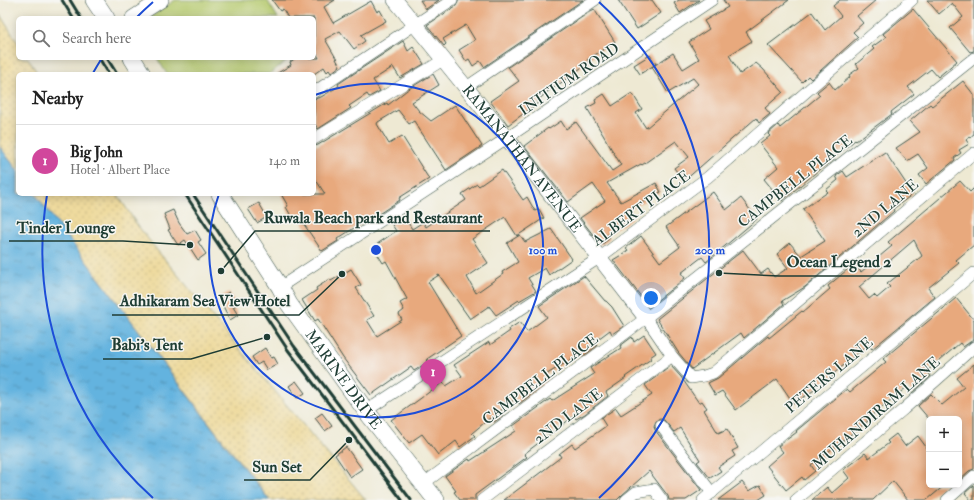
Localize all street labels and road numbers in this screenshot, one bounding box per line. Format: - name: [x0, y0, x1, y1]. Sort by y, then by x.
- street label: INITIUM ROAD: [515, 39, 623, 120]
- street label: RAMANATHAN AVENUE: [458, 81, 586, 237]
- street label: CAMPBELL PLACE: [734, 131, 857, 232]
- street label: ALBERT PLACE: [588, 166, 694, 251]
- street label: 2ND LANE: [848, 175, 923, 242]
- street label: MARINE DRIVE: [301, 326, 386, 433]
- street label: CAMPBELL PLACE: [479, 329, 602, 429]
- street label: PETERS LANE: [782, 333, 877, 418]
- street label: MUHANDIRAM LANE: [808, 353, 944, 474]
- street label: 2ND LANE: [530, 384, 607, 448]

